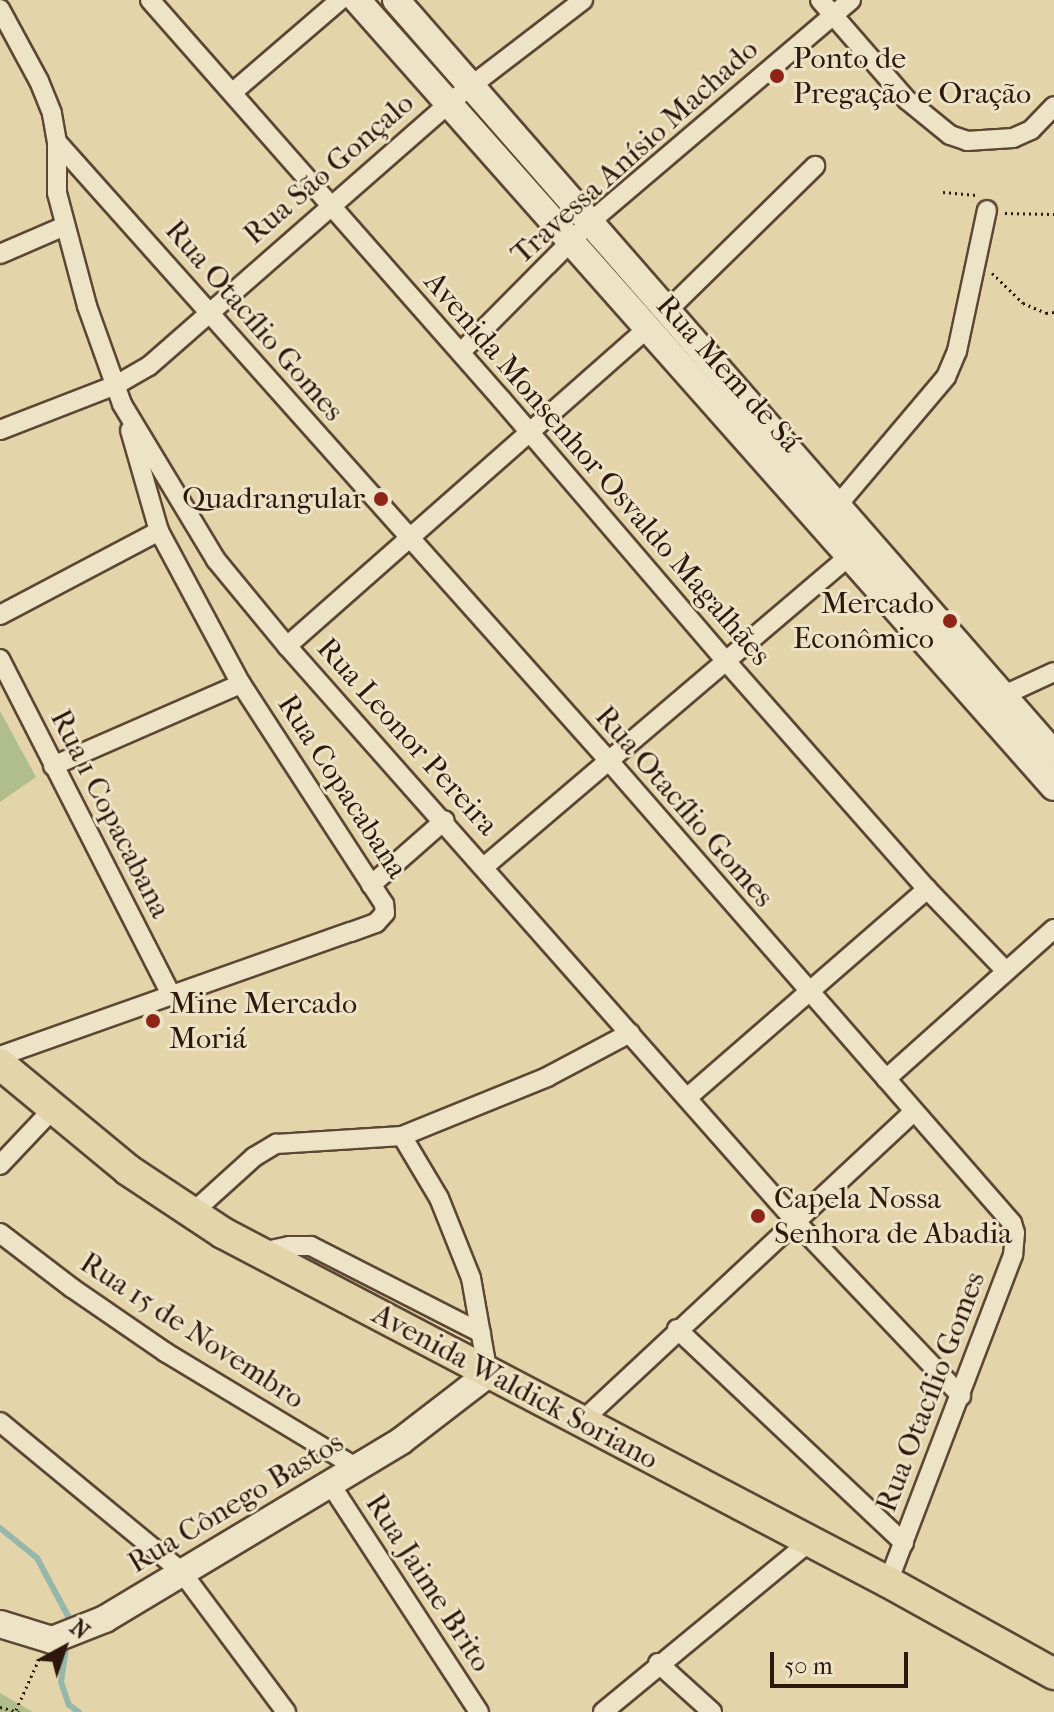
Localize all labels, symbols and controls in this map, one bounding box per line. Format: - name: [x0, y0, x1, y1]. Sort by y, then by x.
- street label: Travessa Anísio Machado: [504, 32, 766, 272]
- place label: Ponto de Pregação e Oração: [793, 41, 1031, 112]
- marker: Ponto de Pregação e Oração: [768, 67, 786, 85]
- street label: Rua São Gonçalo: [237, 85, 421, 253]
- street label: Rua Otacílio Gomes: [157, 213, 351, 429]
- street label: Avenida Monsenhor Osvaldo Magalhães: [416, 265, 778, 673]
- street label: Rua Mem de Sá: [648, 288, 808, 460]
- place label: Quadrangular: [182, 481, 365, 517]
- marker: Quadrangular: [372, 490, 390, 508]
- place label: Mercado Econômico: [793, 586, 934, 656]
- marker: Mercado Econômico: [941, 612, 959, 630]
- street label: Rua Leonor Pereira: [309, 631, 505, 843]
- street label: Rua Copacabana: [269, 688, 415, 886]
- street label: Rua Otacílio Gomes: [587, 699, 781, 915]
- street label: Rua 1 Copacabana: [42, 704, 178, 924]
- place label: Mine Mercado Moriá: [169, 986, 357, 1056]
- marker: Mine Mercado Moriá: [144, 1012, 162, 1030]
- place label: Capela Nossa Senhora de Abadia: [774, 1181, 1012, 1252]
- marker: Capela Nossa Senhora de Abadia: [749, 1207, 767, 1225]
- street label: Rua 15 de Novembro: [73, 1245, 311, 1417]
- street label: Rua Otacílio Gomes: [869, 1267, 993, 1517]
- street label: Avenida Waldick Soriano: [366, 1296, 664, 1478]
- street label: Rua Cônego Bastos: [122, 1424, 350, 1582]
- street label: Rua Jaime Brito: [357, 1487, 499, 1679]
- north arrow: [24, 1608, 104, 1688]
- text: N: [65, 1614, 94, 1645]
- scale bar: [774, 1636, 912, 1686]
- text: 50 m: [784, 1652, 833, 1680]

